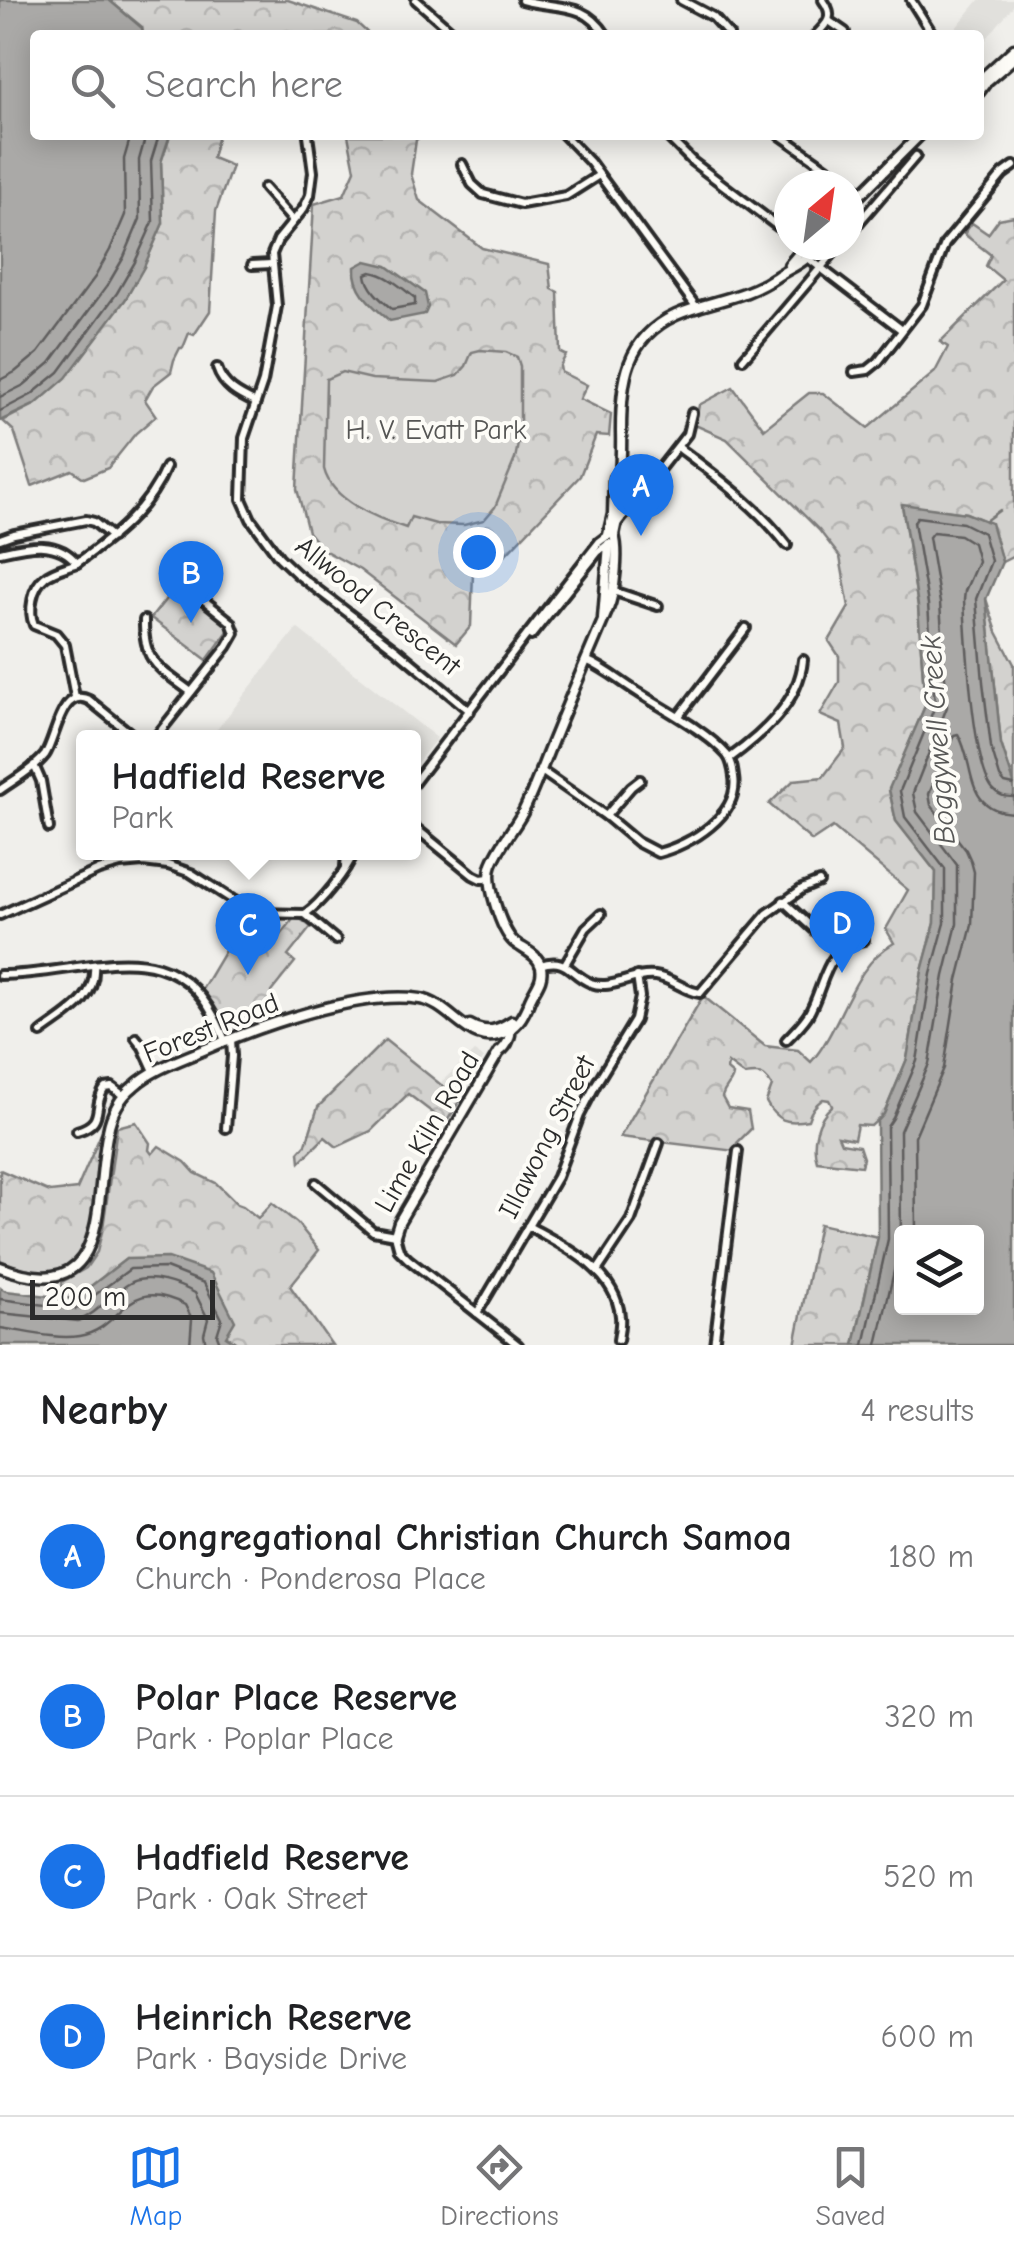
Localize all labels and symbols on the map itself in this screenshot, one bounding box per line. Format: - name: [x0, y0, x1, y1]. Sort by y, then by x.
- north arrow: [774, 170, 864, 260]
- park label: H. V. Evatt Park: [345, 414, 527, 446]
- pin: A: [608, 454, 674, 536]
- your location: [453, 527, 504, 578]
- street label: Allwood Crescent: [289, 530, 468, 683]
- pin: B: [158, 540, 224, 623]
- water label: Boggywell Creek: [913, 634, 963, 846]
- pin: D: [810, 890, 874, 973]
- pin: C: [216, 892, 280, 975]
- street label: Forest Road: [139, 986, 283, 1070]
- street label: Lime Kiln Road: [368, 1046, 486, 1218]
- street label: Illawong Street: [492, 1049, 602, 1224]
- scale bar: [30, 1275, 215, 1320]

